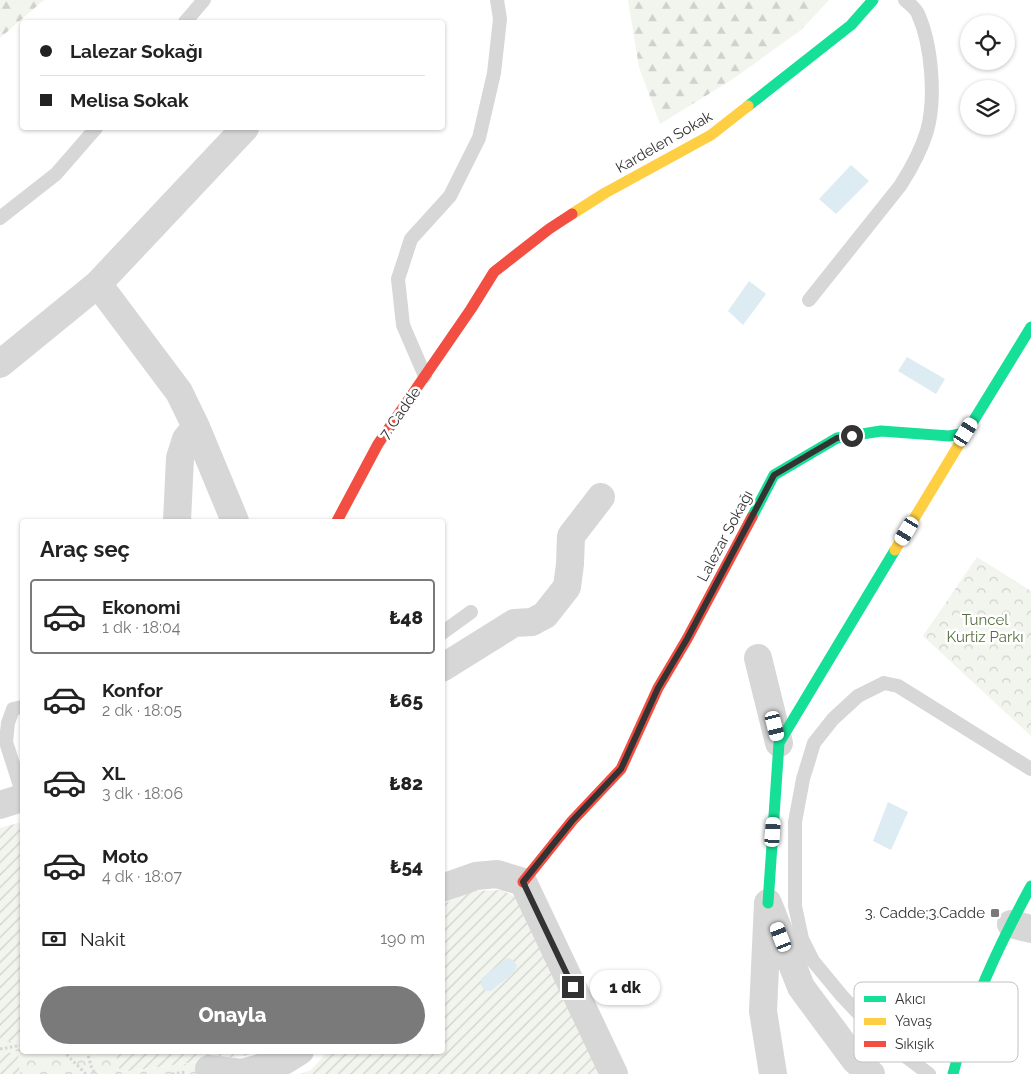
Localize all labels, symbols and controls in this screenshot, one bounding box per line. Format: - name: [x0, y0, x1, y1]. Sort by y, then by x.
- map controls: [960, 15, 1015, 135]
- button: locate: [960, 15, 1015, 70]
- text: Lalezar Sokağı: [70, 40, 203, 62]
- button: layers: [960, 80, 1015, 135]
- text: Melisa Sokak: [70, 89, 189, 111]
- street label: Kardelen Sokak: [612, 107, 716, 177]
- street label: 7. Cadde: [376, 383, 425, 443]
- car: [951, 415, 980, 449]
- route start: [841, 425, 863, 447]
- street label: Lalezar Sokağı: [693, 487, 757, 585]
- car: [892, 514, 921, 548]
- text: Araç seç: [40, 536, 130, 562]
- icon: car: [42, 594, 87, 639]
- text: Ekonomi: [102, 596, 181, 618]
- text: ₺48: [389, 606, 423, 628]
- park label: Tuncel Kurtiz Parkı: [947, 611, 1023, 646]
- text: 1 dk · 18:04: [102, 618, 180, 637]
- icon: car: [42, 677, 87, 722]
- text: Konfor: [102, 679, 163, 701]
- text: ₺65: [390, 689, 423, 711]
- text: 2 dk · 18:05: [102, 701, 182, 720]
- car: [764, 710, 785, 742]
- icon: car: [42, 760, 87, 805]
- text: XL: [102, 762, 125, 784]
- text: ₺82: [389, 772, 423, 794]
- text: 3 dk · 18:06: [102, 784, 183, 803]
- car: [764, 817, 781, 847]
- icon: car: [42, 843, 87, 888]
- text: Moto: [102, 845, 148, 867]
- text: ₺54: [390, 855, 423, 877]
- text: 4 dk · 18:07: [102, 867, 182, 886]
- place label: 3. Cadde;3.Cadde: [865, 904, 985, 922]
- marker: 3. Cadde;3.Cadde: [989, 907, 1001, 919]
- car: [768, 920, 793, 954]
- icon: cash: [40, 925, 68, 953]
- text: Nakit: [80, 928, 126, 950]
- text: 190 m: [380, 929, 425, 948]
- callout: 1 dk: [590, 970, 660, 1004]
- route end: [562, 976, 584, 998]
- text: 1 dk: [609, 978, 641, 997]
- legend: [854, 982, 1018, 1062]
- button: Onayla: [40, 986, 425, 1044]
- text: Akıcı: [895, 991, 926, 1007]
- text: Yavaş: [895, 1013, 932, 1029]
- text: Sıkışık: [895, 1036, 935, 1052]

